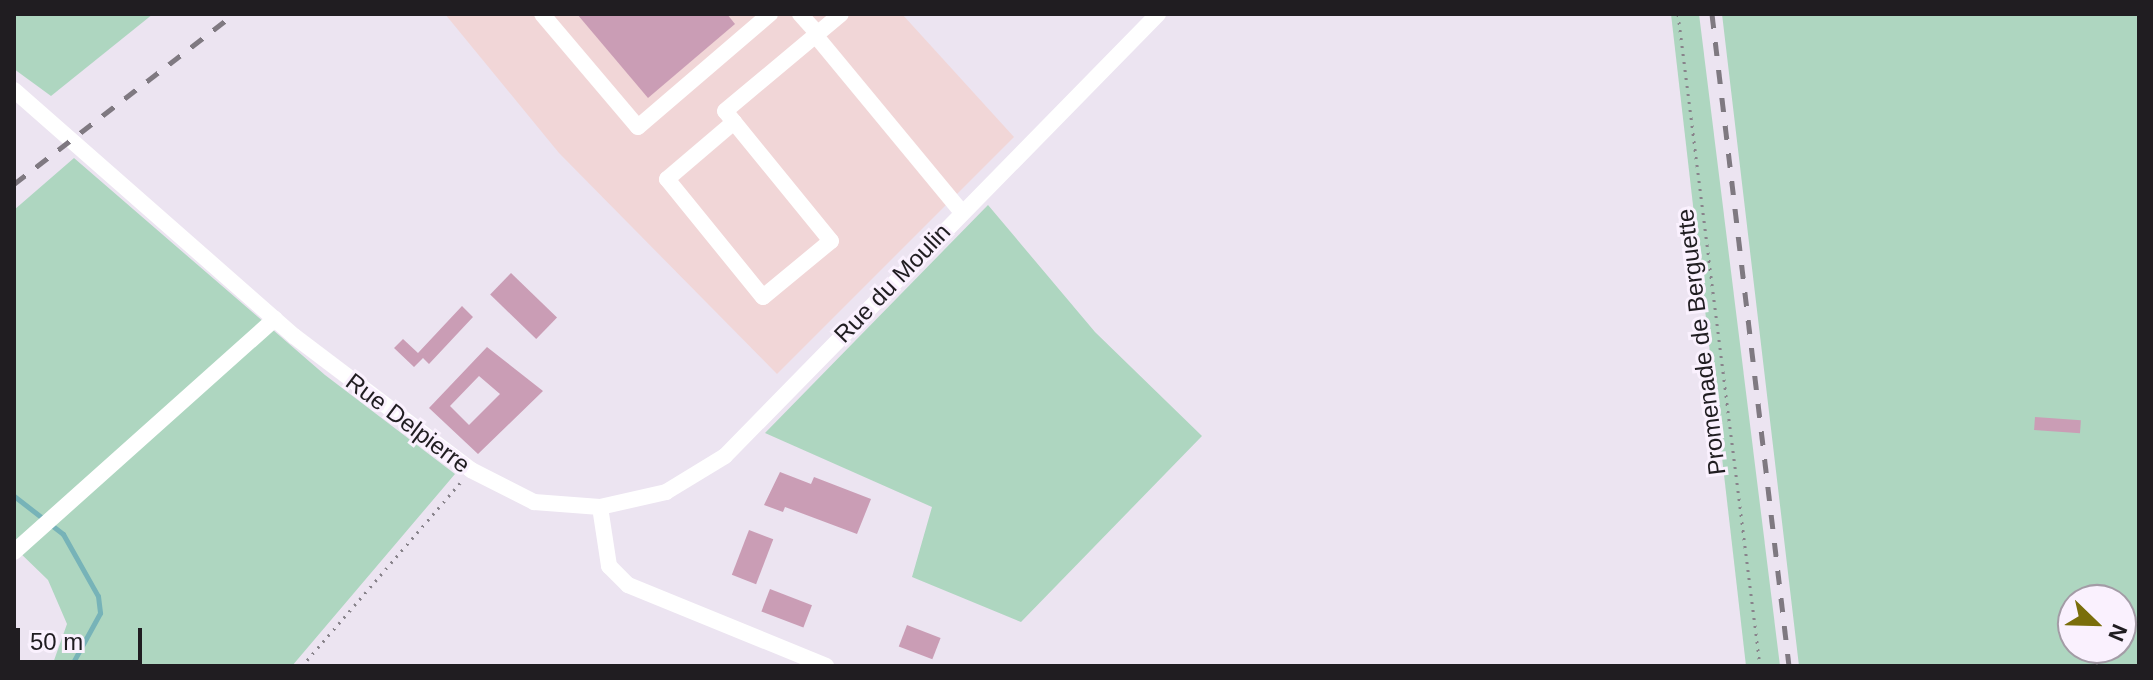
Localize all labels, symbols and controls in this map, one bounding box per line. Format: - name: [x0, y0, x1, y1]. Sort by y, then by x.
- street label: Promenade de Berguette: [1670, 207, 1732, 477]
- street label: Rue du Moulin: [828, 217, 956, 349]
- street label: Rue Delpierre: [340, 367, 476, 479]
- north arrow: [2057, 584, 2137, 664]
- scale bar: [20, 612, 146, 662]
- text: N: [2103, 621, 2132, 645]
- text: 50 m: [30, 628, 83, 655]

